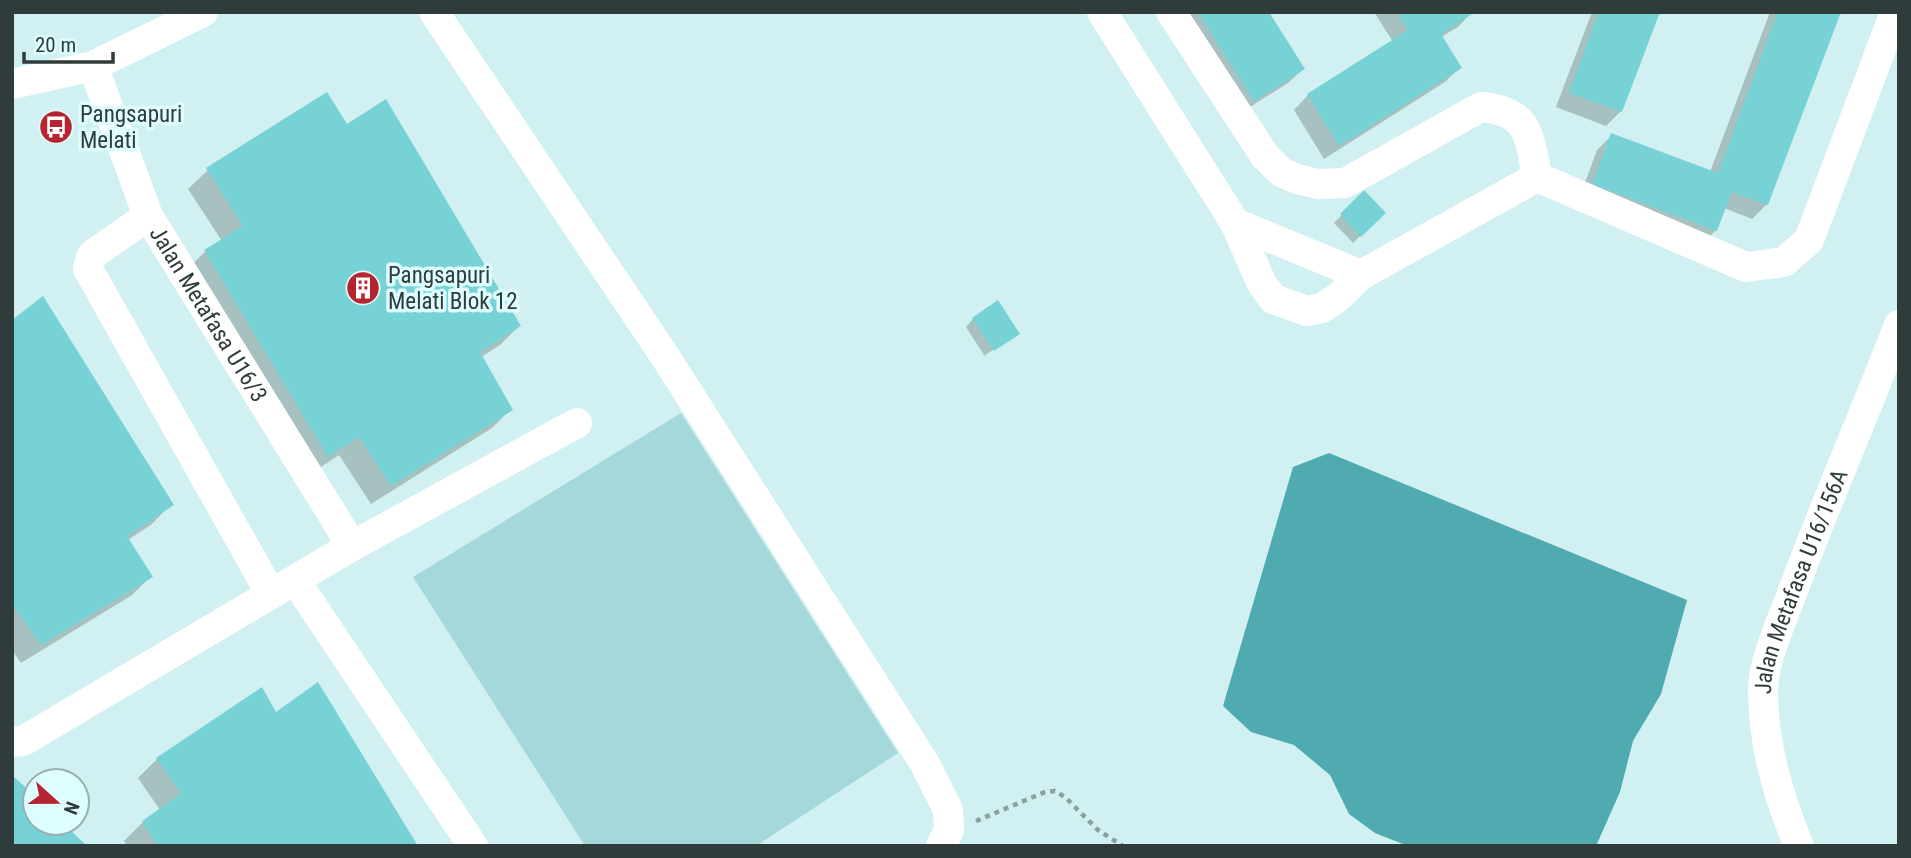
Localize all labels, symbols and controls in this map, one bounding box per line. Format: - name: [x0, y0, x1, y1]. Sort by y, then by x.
- scale bar: [24, 21, 114, 65]
- text: 20 m: [35, 33, 76, 57]
- place label: Pangsapuri Melati: [80, 101, 182, 154]
- bus stop icon: Pangsapuri Melati: [37, 108, 75, 146]
- street label: Jalan Metafasa U16/3: [144, 221, 273, 407]
- place label: Pangsapuri Melati Blok 12: [388, 262, 518, 315]
- building icon: Pangsapuri Melati Blok 12: [344, 269, 382, 307]
- street label: Jalan Metafasa U16/156A: [1750, 465, 1853, 694]
- north arrow: [21, 767, 91, 837]
- text: N: [59, 798, 84, 817]

